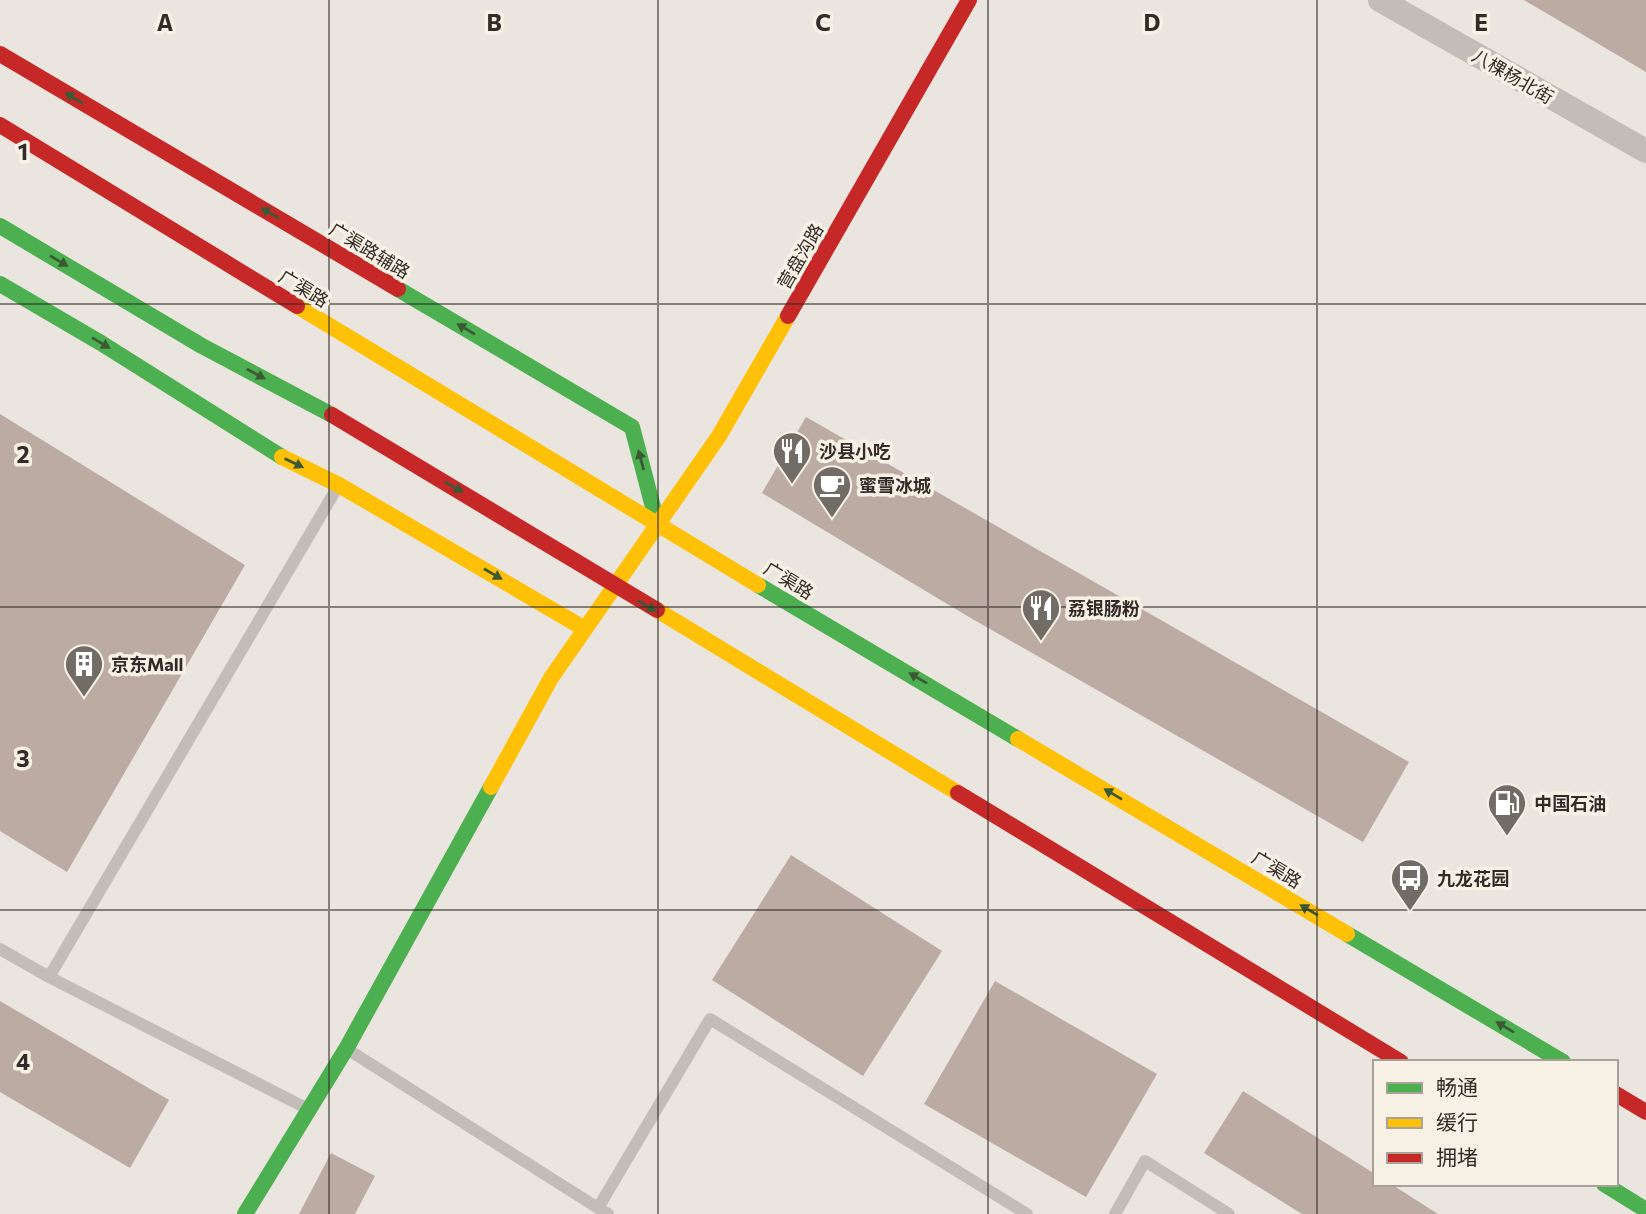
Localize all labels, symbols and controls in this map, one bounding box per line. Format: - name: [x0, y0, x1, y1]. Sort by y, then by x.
- text: A: [157, 8, 174, 36]
- text: B: [486, 8, 502, 36]
- text: C: [815, 8, 831, 36]
- text: D: [1144, 8, 1161, 36]
- text: E: [1474, 8, 1488, 36]
- street label: 八棵杨北街: [1469, 44, 1557, 108]
- one-way arrow: [64, 91, 83, 104]
- text: 1: [18, 137, 28, 165]
- one-way arrow: [260, 207, 279, 219]
- street label: 广渠路辅路: [326, 217, 414, 283]
- street label: 营盘沟路: [772, 219, 828, 293]
- one-way arrow: [49, 255, 68, 267]
- street label: 广渠路: [275, 265, 333, 311]
- one-way arrow: [456, 323, 475, 335]
- one-way arrow: [92, 337, 111, 350]
- one-way arrow: [246, 369, 266, 380]
- restaurant icon: 沙县小吃: [771, 430, 813, 485]
- text: 2: [16, 440, 30, 468]
- place label: 沙县小吃: [819, 440, 891, 462]
- one-way arrow: [635, 449, 646, 471]
- one-way arrow: [284, 458, 304, 469]
- cafe icon: 蜜雪冰城: [811, 464, 853, 519]
- place label: 蜜雪冰城: [859, 474, 931, 496]
- one-way arrow: [444, 480, 463, 493]
- street label: 广渠路: [760, 557, 818, 603]
- one-way arrow: [484, 568, 503, 580]
- restaurant icon: 荔银肠粉: [1020, 587, 1062, 642]
- place label: 荔银肠粉: [1068, 597, 1140, 619]
- one-way arrow: [638, 600, 657, 612]
- building icon: 京东Mall: [63, 643, 105, 698]
- place label: 京东Mall: [111, 653, 183, 675]
- one-way arrow: [908, 672, 927, 685]
- text: 3: [16, 744, 30, 772]
- fuel station icon: 中国石油: [1486, 782, 1528, 837]
- one-way arrow: [1104, 788, 1123, 800]
- place label: 中国石油: [1534, 792, 1606, 814]
- street label: 广渠路: [1248, 846, 1306, 892]
- bus stop icon: 九龙花园: [1389, 857, 1431, 912]
- place label: 九龙花园: [1437, 867, 1509, 889]
- one-way arrow: [1300, 904, 1319, 916]
- one-way arrow: [1495, 1020, 1514, 1033]
- text: 4: [16, 1047, 30, 1075]
- legend: [1373, 1060, 1618, 1186]
- text: 畅通: [1436, 1074, 1478, 1099]
- text: 缓行: [1436, 1109, 1478, 1134]
- text: 拥堵: [1436, 1144, 1478, 1169]

